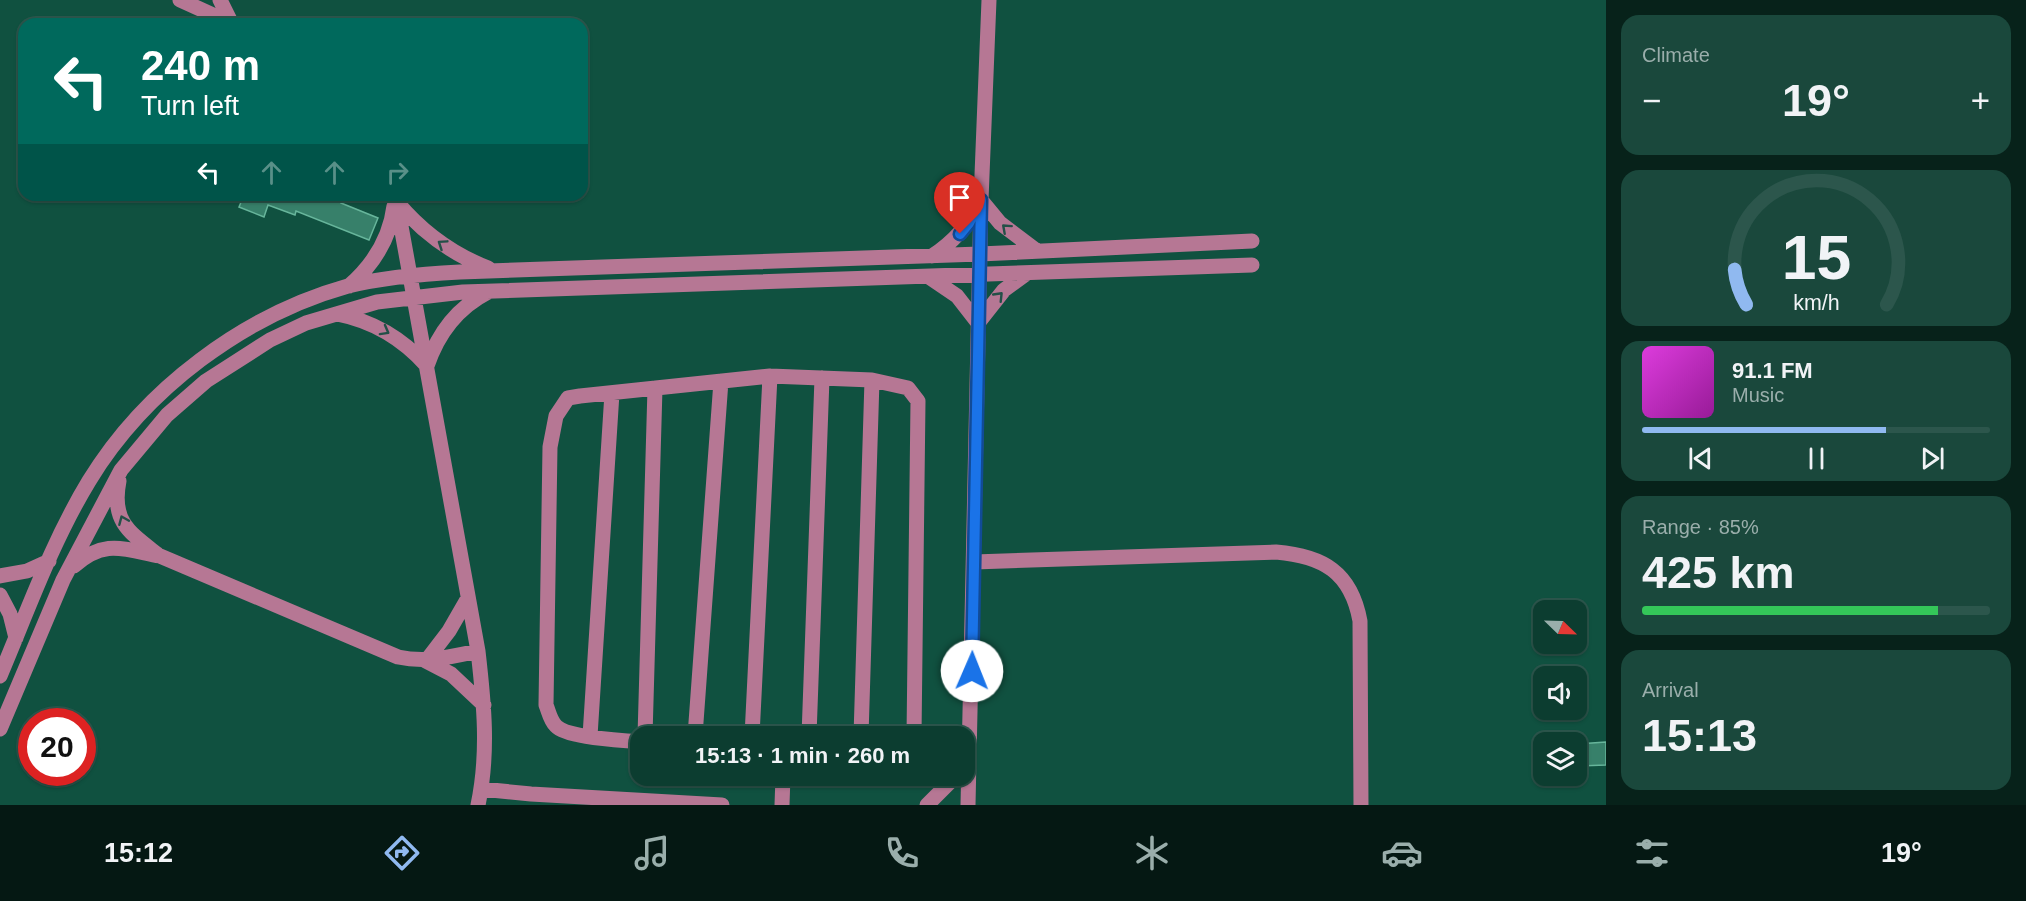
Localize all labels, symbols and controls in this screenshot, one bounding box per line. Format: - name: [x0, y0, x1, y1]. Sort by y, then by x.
- icon: left: [42, 42, 120, 120]
- text: 240 m: [141, 42, 260, 89]
- text: Climate: [1642, 44, 1710, 66]
- text: 19°: [1782, 75, 1850, 126]
- text: −: [1642, 82, 1661, 119]
- text: +: [1971, 82, 1990, 119]
- text: Turn left: [141, 91, 239, 121]
- icon: left: [192, 156, 225, 189]
- icon: ahead: [255, 156, 288, 189]
- icon: ahead: [318, 156, 351, 189]
- icon: right: [381, 156, 414, 189]
- pin: [934, 172, 985, 234]
- icon: arrive: [943, 181, 976, 214]
- text: 15: [1781, 223, 1851, 292]
- one-way arrow: [1002, 224, 1013, 235]
- one-way arrow: [437, 240, 448, 251]
- text: km/h: [1793, 291, 1839, 315]
- one-way arrow: [992, 292, 1003, 303]
- one-way arrow: [379, 324, 389, 335]
- text: 91.1 FM: [1732, 358, 1813, 383]
- text: Music: [1732, 384, 1784, 406]
- icon: previous: [1684, 442, 1717, 475]
- icon: pause: [1800, 442, 1833, 475]
- icon: next: [1916, 442, 1949, 475]
- one-way arrow: [118, 516, 130, 527]
- text: Range · 85%: [1642, 516, 1759, 538]
- text: 425 km: [1642, 547, 1795, 598]
- north arrow: [1533, 600, 1587, 654]
- map controls: [1533, 600, 1587, 786]
- position arrow: [940, 639, 1004, 703]
- button: sound: [1533, 666, 1587, 720]
- text: Arrival: [1642, 679, 1699, 701]
- speed limit sign: 20: [18, 708, 96, 786]
- text: 15:13: [1642, 710, 1757, 761]
- button: layers: [1533, 732, 1587, 786]
- text: 15:13 · 1 min · 260 m: [695, 743, 910, 768]
- icon: directions: [381, 832, 423, 874]
- icon: music: [631, 832, 673, 874]
- icon: phone: [881, 832, 923, 874]
- icon: climate: [1131, 832, 1173, 874]
- icon: car: [1381, 832, 1423, 874]
- icon: filters: [1631, 832, 1673, 874]
- text: 15:12: [104, 838, 173, 868]
- text: 19°: [1881, 838, 1922, 868]

